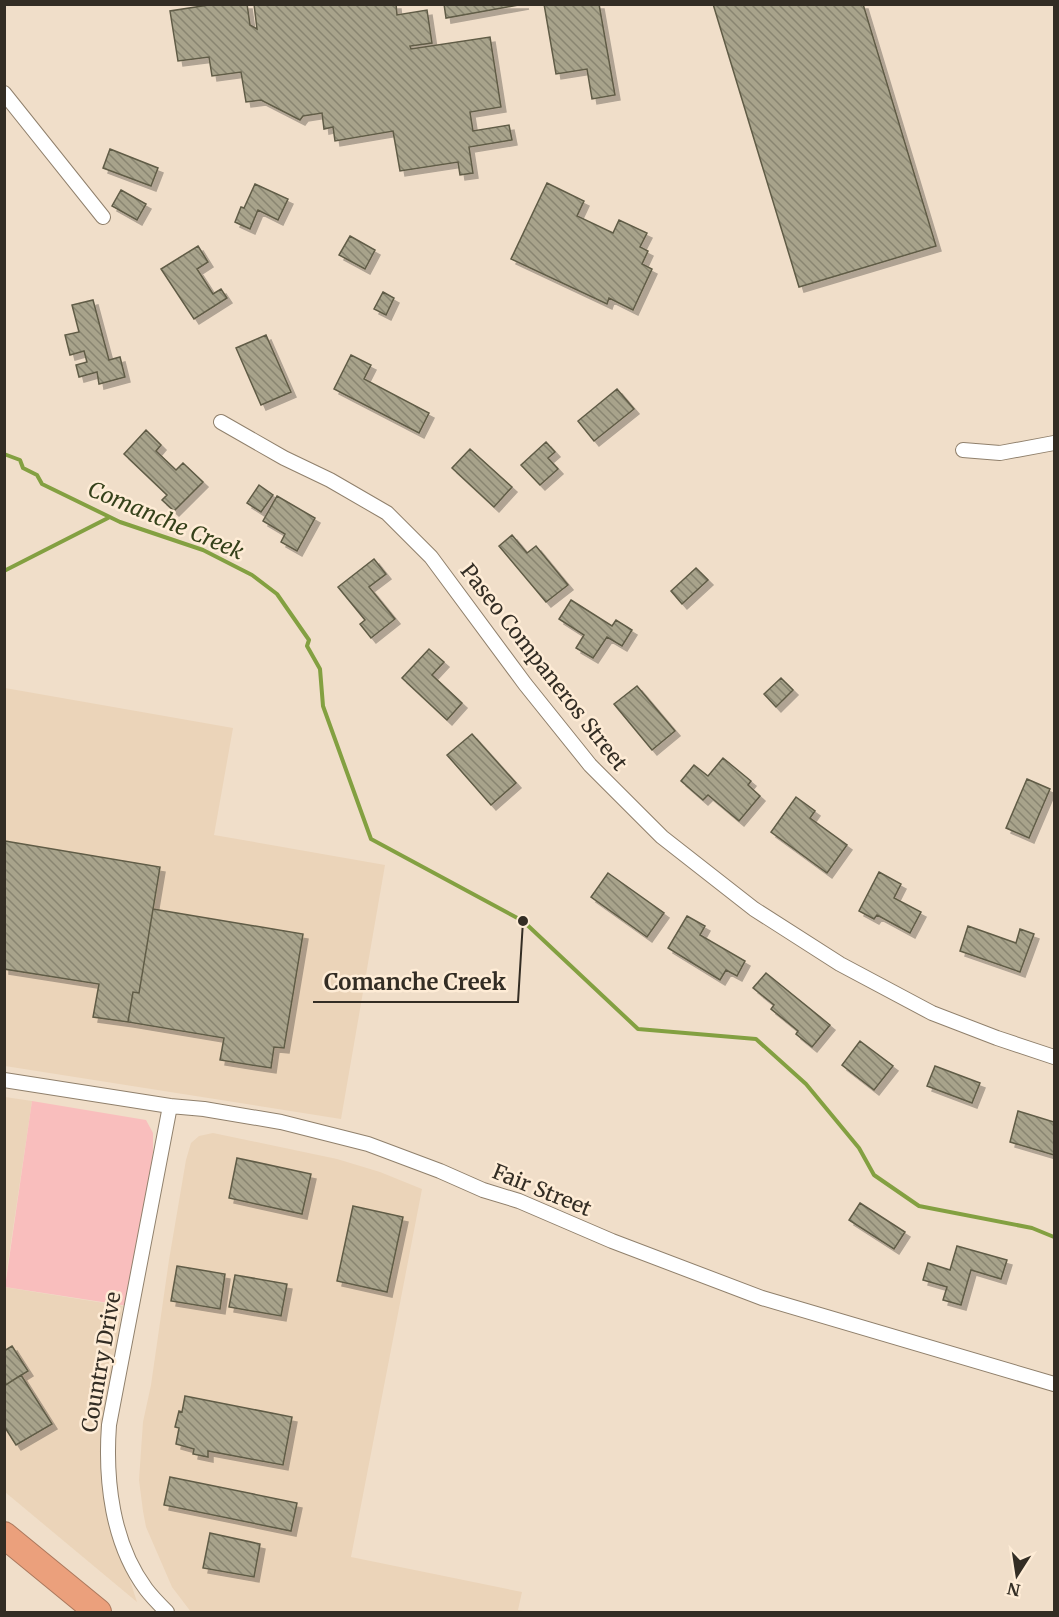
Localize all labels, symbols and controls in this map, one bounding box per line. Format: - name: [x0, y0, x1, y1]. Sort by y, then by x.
- water label: Comanche Creek: [84, 475, 248, 565]
- street label: Paseo Companeros Street: [455, 558, 633, 776]
- callout: Comanche Creek: [313, 962, 518, 1002]
- text: Comanche Creek: [324, 968, 507, 996]
- street label: Fair Street: [488, 1158, 596, 1222]
- street label: Country Drive: [75, 1290, 127, 1434]
- north arrow: [987, 1545, 1047, 1605]
- text: N: [1005, 1579, 1022, 1601]

